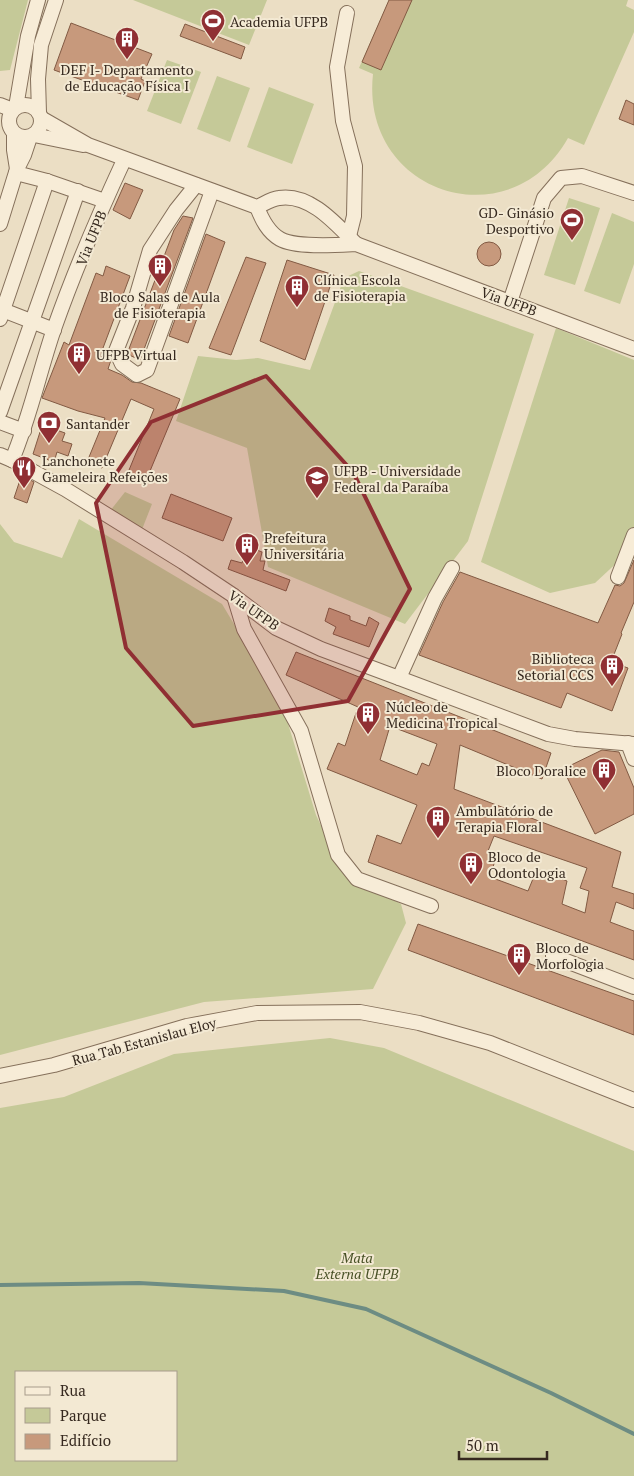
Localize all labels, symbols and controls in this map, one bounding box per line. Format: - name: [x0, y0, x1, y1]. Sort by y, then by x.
- sports icon: Academia UFPB: [200, 8, 226, 42]
- place label: Academia UFPB: [230, 12, 328, 31]
- building icon: DEF I- Departamento de Educação Física I: [114, 26, 140, 60]
- place label: DEF I- Departamento de Educação Física I: [61, 60, 194, 95]
- place label: GD- Ginásio Desportivo: [478, 203, 554, 238]
- street label: Via UFPB: [71, 207, 111, 269]
- sports icon: GD- Ginásio Desportivo: [559, 207, 585, 241]
- building icon: Bloco Salas de Aula de Fisioterapia: [147, 253, 173, 287]
- place label: Clínica Escola de Fisioterapia: [314, 270, 406, 305]
- building icon: Clínica Escola de Fisioterapia: [284, 274, 310, 308]
- street label: Via UFPB: [478, 282, 540, 320]
- place label: Bloco Salas de Aula de Fisioterapia: [100, 287, 220, 322]
- building icon: UFPB Virtual: [66, 341, 92, 375]
- place label: UFPB Virtual: [96, 345, 177, 364]
- bank icon: Santander: [36, 410, 62, 444]
- place label: Santander: [66, 414, 130, 433]
- place label: Lanchonete Gameleira Refeições: [42, 451, 168, 486]
- restaurant icon: Lanchonete Gameleira Refeições: [11, 455, 37, 489]
- place label: UFPB - Universidade Federal da Paraíba: [334, 461, 461, 496]
- school or university icon: UFPB - Universidade Federal da Paraíba: [304, 465, 330, 499]
- place label: Prefeitura Universitária: [264, 528, 344, 563]
- building icon: Prefeitura Universitária: [234, 532, 260, 566]
- street label: Via UFPB: [225, 586, 283, 634]
- place label: Biblioteca Setorial CCS: [517, 649, 594, 684]
- building icon: Biblioteca Setorial CCS: [599, 653, 625, 687]
- place label: Núcleo de Medicina Tropical: [386, 697, 498, 732]
- building icon: Núcleo de Medicina Tropical: [355, 701, 381, 735]
- building icon: Bloco Doralice: [591, 757, 617, 791]
- place label: Bloco Doralice: [496, 761, 586, 780]
- place label: Ambulatório de Terapia Floral: [456, 801, 553, 836]
- building icon: Ambulatório de Terapia Floral: [425, 805, 451, 839]
- place label: Bloco de Odontologia: [488, 847, 566, 882]
- building icon: Bloco de Odontologia: [458, 851, 484, 885]
- place label: Bloco de Morfologia: [536, 938, 604, 973]
- building icon: Bloco de Morfologia: [506, 942, 532, 976]
- street label: Rua Tab Estanislau Eloy: [70, 1012, 219, 1069]
- park label: Mata Externa UFPB: [315, 1248, 399, 1283]
- legend: [15, 1371, 178, 1461]
- text: Rua: [60, 1380, 86, 1400]
- text: Parque: [60, 1405, 107, 1425]
- scale bar: [459, 1428, 546, 1460]
- text: Edifício: [60, 1430, 111, 1450]
- text: 50 m: [466, 1435, 499, 1455]

